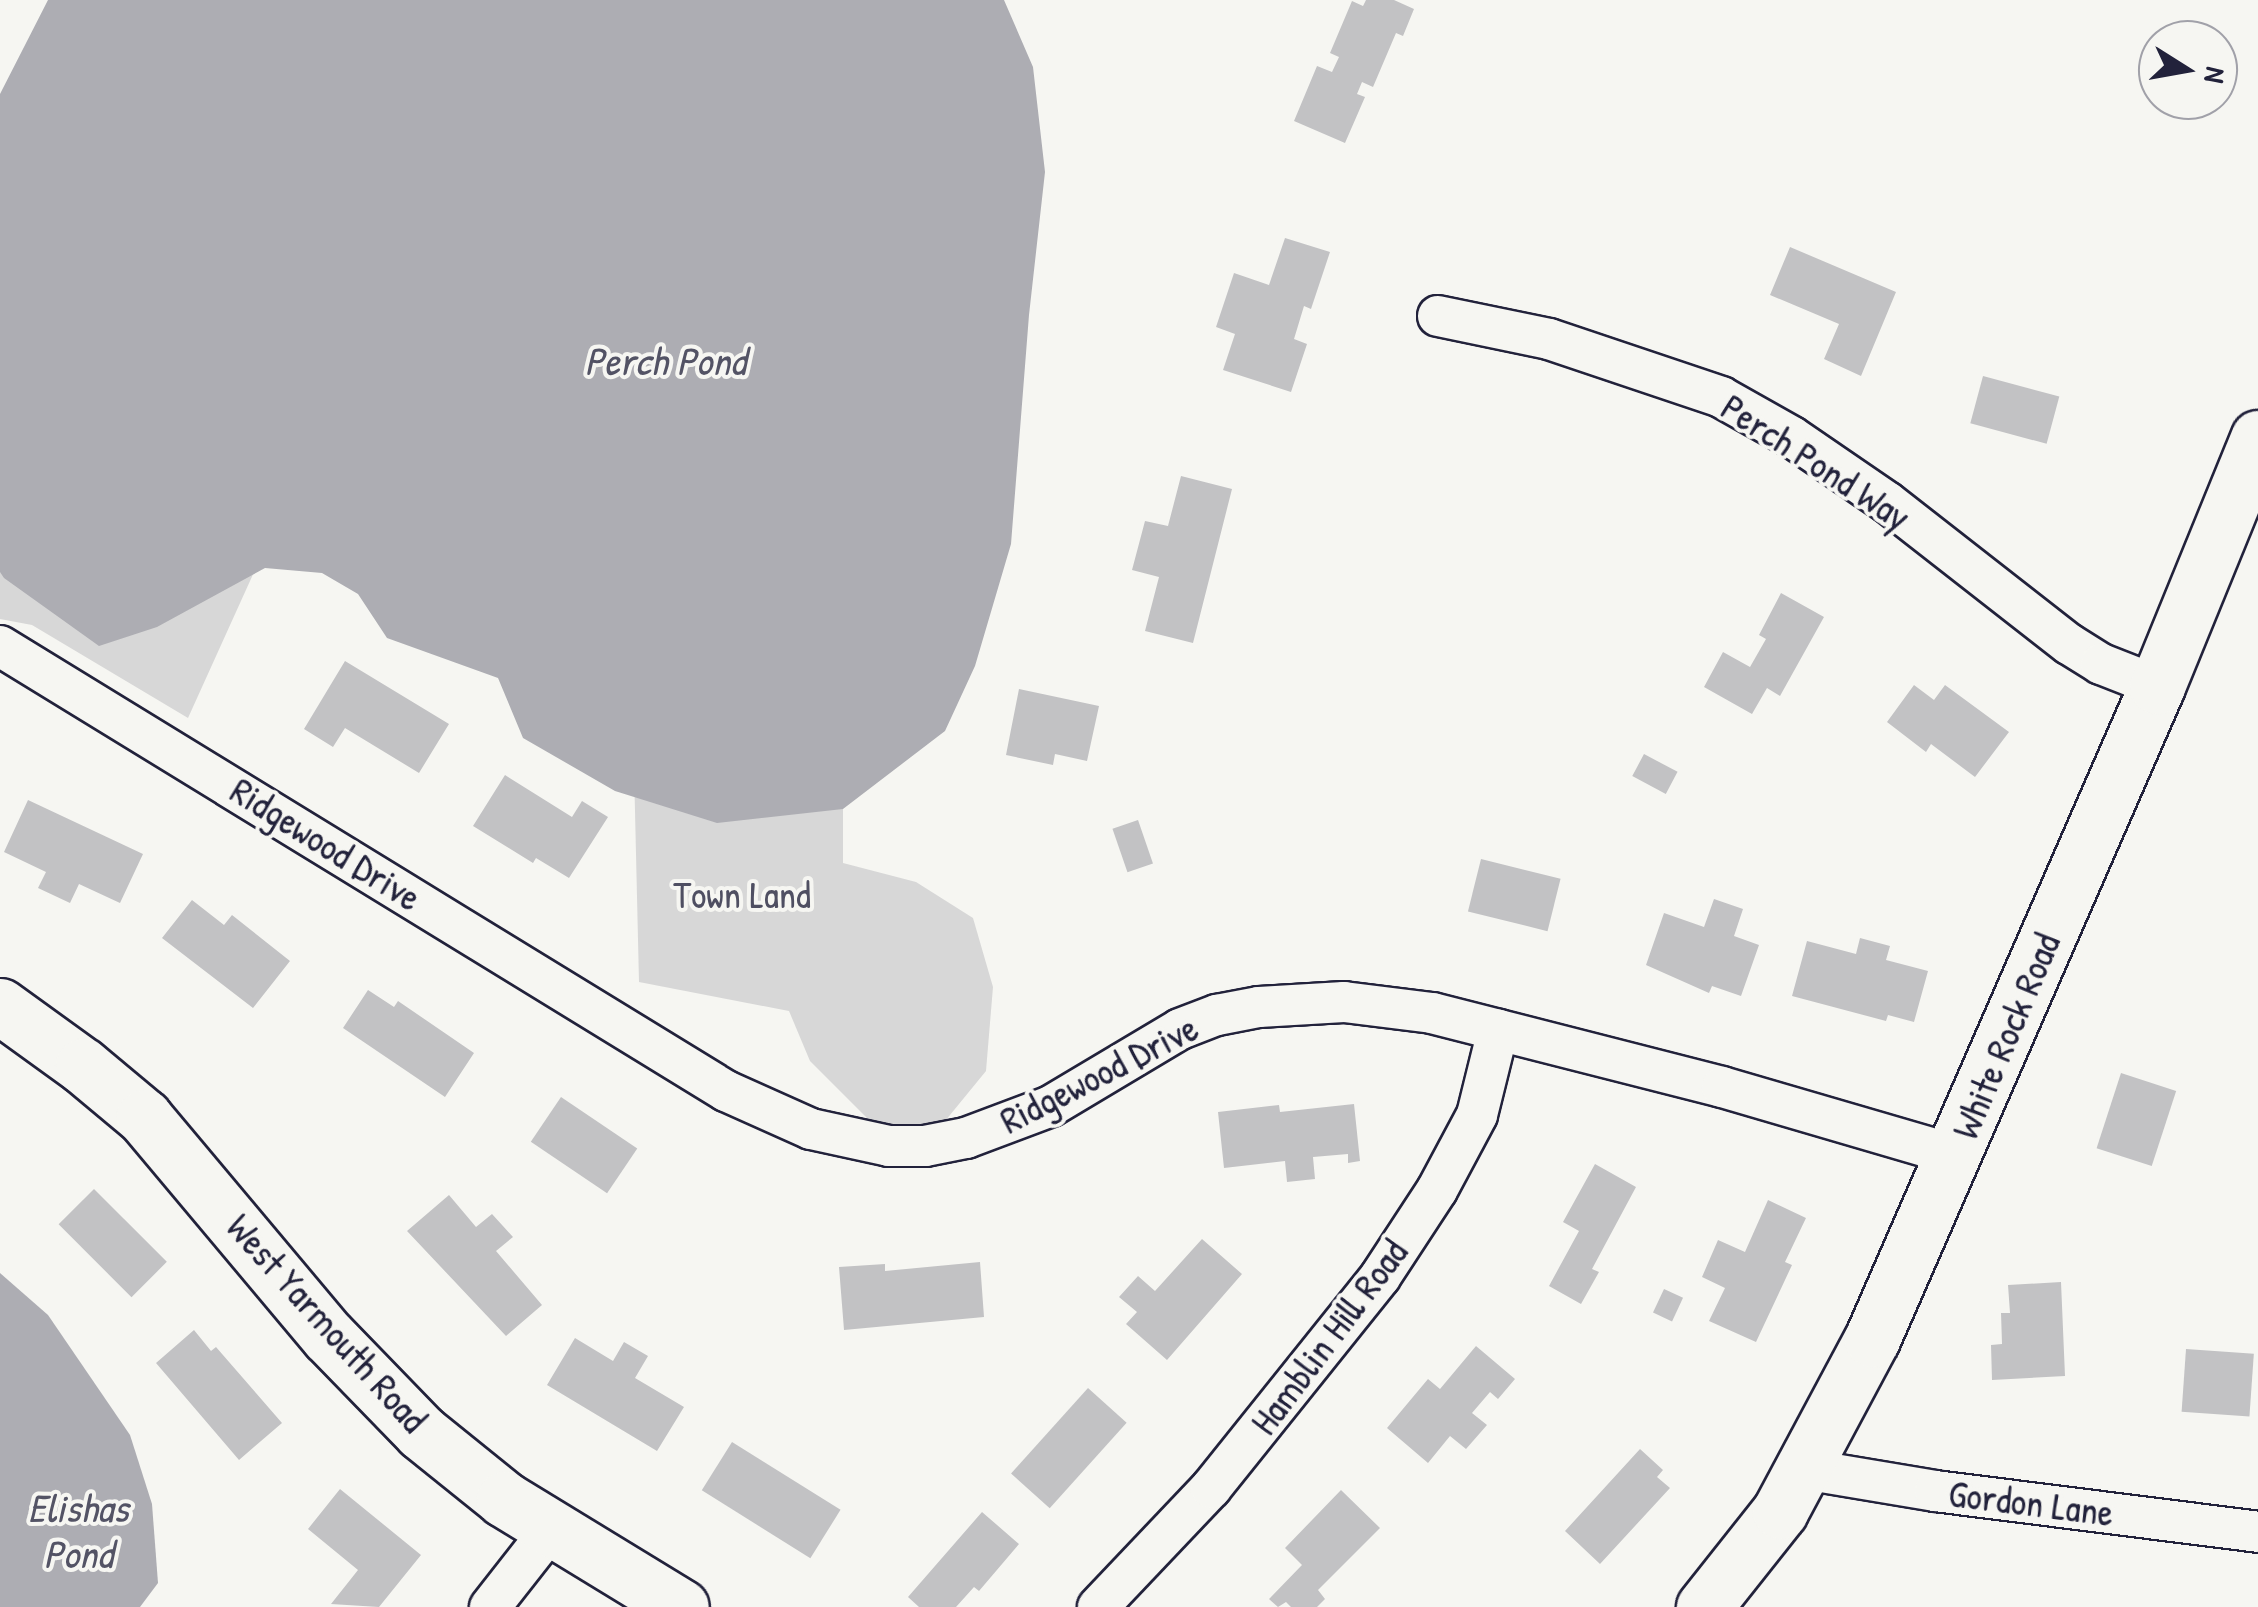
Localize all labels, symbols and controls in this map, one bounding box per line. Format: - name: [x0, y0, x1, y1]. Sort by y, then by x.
- north arrow: [2138, 20, 2238, 120]
- text: N: [2195, 64, 2236, 86]
- water label: Perch Pond: [584, 336, 746, 384]
- street label: Perch Pond Way: [1713, 384, 1919, 540]
- street label: Ridgewood Drive: [222, 767, 430, 921]
- park label: Town Land: [673, 872, 811, 918]
- street label: White Rock Road: [1942, 926, 2070, 1146]
- street label: Ridgewood Drive: [992, 1005, 1206, 1143]
- street label: West Yarmouth Road: [217, 1205, 437, 1441]
- street label: Hamblin Hill Road: [1241, 1230, 1417, 1444]
- street label: Gordon Lane: [1946, 1470, 2116, 1536]
- water label: Elishas Pond: [28, 1483, 128, 1577]

